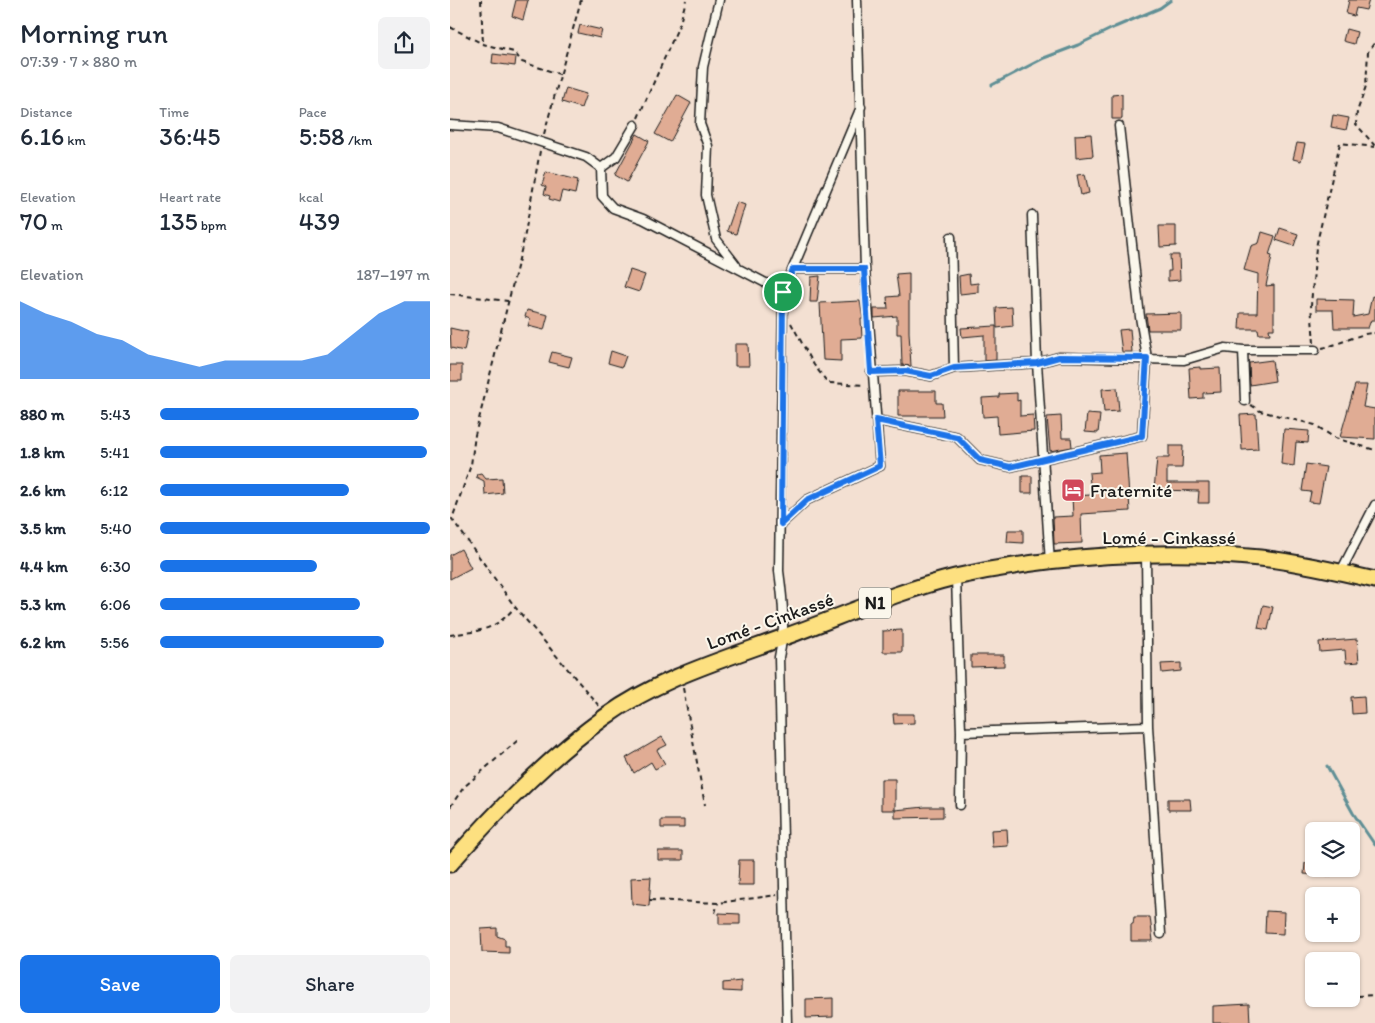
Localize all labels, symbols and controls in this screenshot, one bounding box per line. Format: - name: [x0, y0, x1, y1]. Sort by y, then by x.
- text: Morning run: [20, 16, 168, 50]
- button: share: [378, 17, 430, 69]
- text: 07:39 · 7 × 880 m: [20, 52, 137, 71]
- text: Distance: [20, 104, 72, 121]
- text: Time: [159, 104, 189, 121]
- text: Pace: [299, 104, 327, 121]
- text: 6.16: [20, 121, 64, 151]
- text: 36:45: [159, 121, 220, 151]
- text: 5:58: [299, 121, 345, 151]
- text: km: [64, 132, 86, 149]
- text: /km: [345, 132, 372, 149]
- text: Elevation: [20, 189, 76, 206]
- text: Heart rate: [159, 189, 221, 206]
- text: kcal: [299, 189, 324, 206]
- text: 70: [20, 206, 48, 236]
- text: 135: [159, 206, 198, 236]
- text: 439: [299, 206, 340, 236]
- text: m: [48, 217, 63, 234]
- text: bpm: [198, 217, 227, 234]
- text: Elevation: [20, 265, 84, 284]
- text: 187–197 m: [356, 265, 430, 284]
- pin: [762, 271, 804, 313]
- icon: arrive: [769, 278, 797, 306]
- text: 880 m: [20, 405, 64, 424]
- text: 5:43: [100, 405, 131, 424]
- text: 1.8 km: [20, 443, 65, 462]
- text: 5:41: [100, 443, 129, 462]
- hotel icon: Fraternité: [1060, 477, 1086, 503]
- place label: Fraternité: [1090, 479, 1172, 502]
- text: 2.6 km: [20, 481, 66, 500]
- text: 6:12: [100, 481, 128, 500]
- text: 3.5 km: [20, 519, 66, 538]
- text: 5:40: [100, 519, 132, 538]
- street label: Lomé - Cinkassé: [1102, 526, 1236, 549]
- text: 4.4 km: [20, 557, 68, 576]
- text: 6:30: [100, 557, 131, 576]
- street label: Lomé - Cinkassé: [703, 587, 837, 655]
- road number: N1: [859, 588, 891, 618]
- text: 5.3 km: [20, 595, 66, 614]
- text: 6:06: [100, 595, 131, 614]
- text: 6.2 km: [20, 633, 66, 652]
- text: 5:56: [100, 633, 129, 652]
- map controls: [1305, 822, 1360, 1007]
- button: layers: [1305, 822, 1360, 877]
- button: +: [1305, 887, 1360, 942]
- button: −: [1305, 952, 1360, 1007]
- button: Save: [20, 955, 220, 1013]
- button: Share: [230, 955, 430, 1013]

